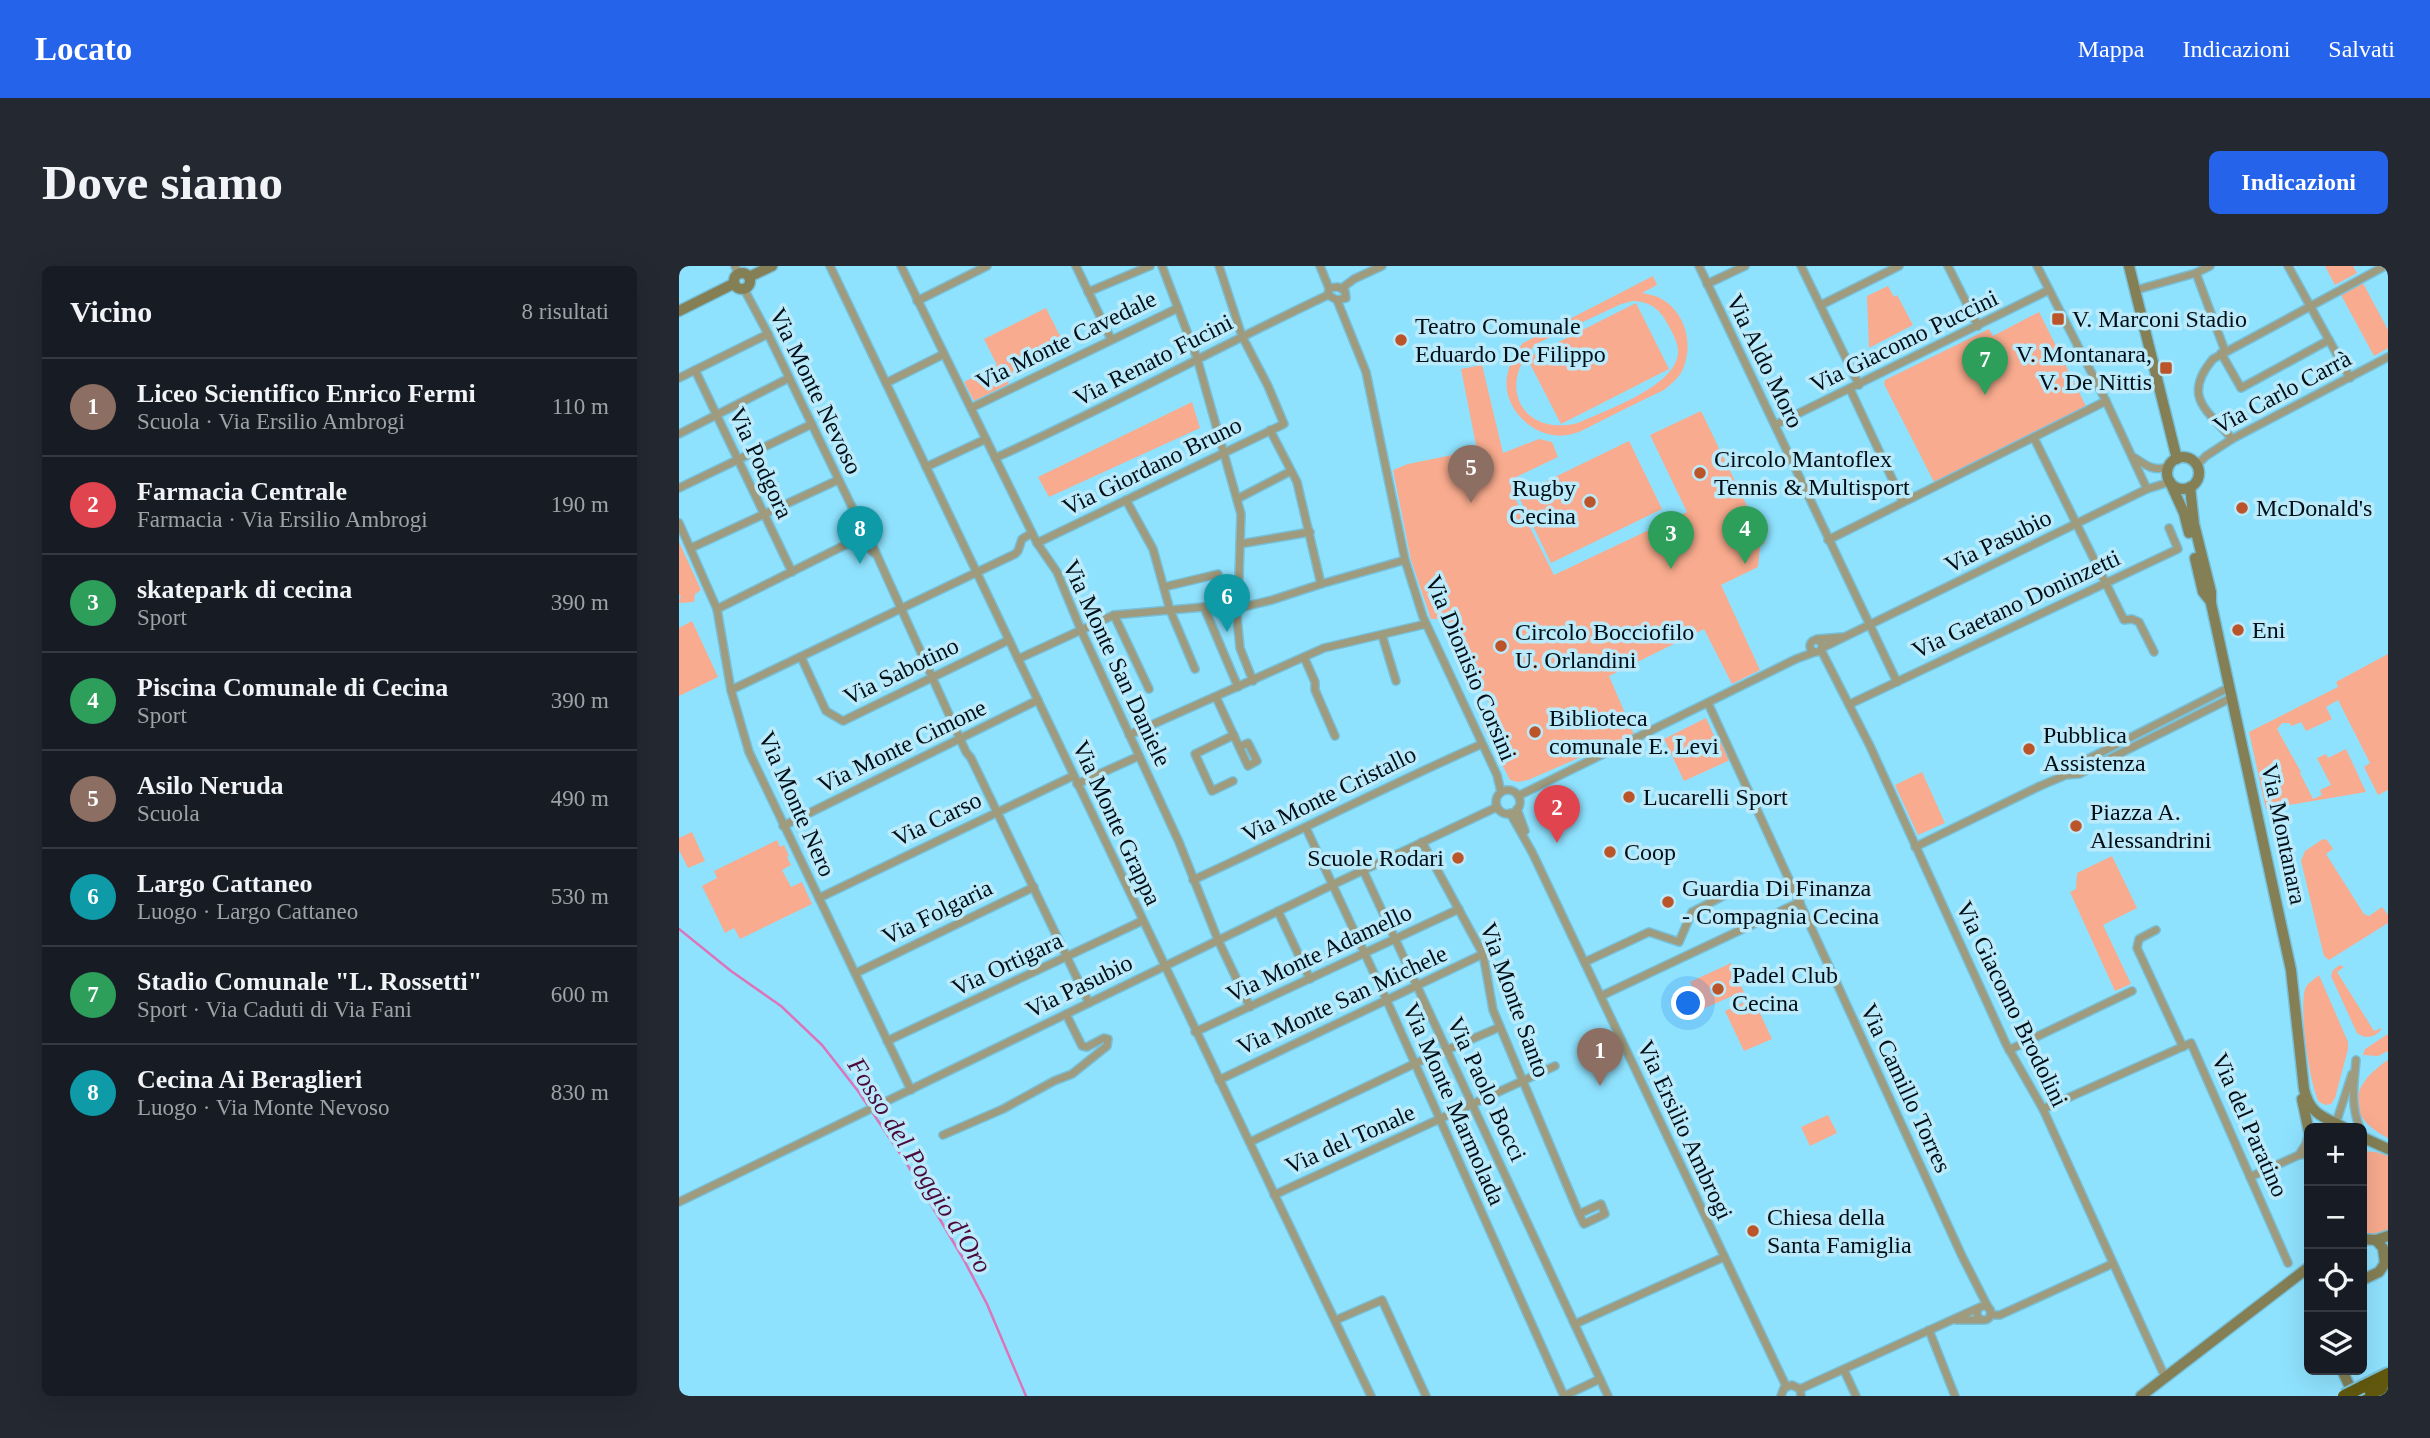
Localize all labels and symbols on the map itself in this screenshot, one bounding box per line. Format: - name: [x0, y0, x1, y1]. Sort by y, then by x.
- street label: Via Giacomo Puccini: [1806, 284, 2002, 398]
- street label: Via Monte Cavedale: [972, 285, 1160, 395]
- street label: Via Aldo Moro: [1721, 290, 1809, 432]
- street label: Via Monte Nevoso: [765, 304, 867, 478]
- place label: V. Marconi Stadio: [2072, 306, 2247, 332]
- street label: Via Renato Fucini: [1069, 309, 1237, 411]
- marker: V. Marconi Stadio: [2050, 311, 2066, 327]
- place label: Teatro Comunale Eduardo De Filippo: [1415, 313, 1606, 367]
- marker: Teatro Comunale Eduardo De Filippo: [1393, 332, 1409, 348]
- pin: 7: [1962, 337, 2008, 395]
- place label: V. Montanara, V. De Nittis: [2016, 341, 2152, 395]
- street label: Via Carlo Carrà: [2209, 345, 2355, 439]
- marker: V. Montanara, V. De Nittis: [2158, 360, 2174, 376]
- street label: Via Podgora: [724, 403, 798, 523]
- street label: Via Giordano Bruno: [1058, 411, 1246, 521]
- pin: 5: [1448, 445, 1494, 503]
- place label: Circolo Mantoflex Tennis & Multisport: [1714, 446, 1910, 500]
- marker: Circolo Mantoflex Tennis & Multisport: [1692, 465, 1708, 481]
- place label: Rugby Cecina: [1509, 475, 1576, 529]
- marker: Rugby Cecina: [1582, 494, 1598, 510]
- place label: McDonald's: [2256, 495, 2372, 521]
- marker: McDonald's: [2234, 500, 2250, 516]
- street label: Via Pasubio: [1941, 504, 2055, 578]
- pin: 8: [837, 506, 883, 564]
- pin: 4: [1722, 506, 1768, 564]
- pin: 3: [1648, 511, 1694, 569]
- street label: Via Gaetano Doninzetti: [1908, 544, 2124, 664]
- street label: Via Monte San Daniele: [1058, 556, 1176, 770]
- street label: Via Dionisio Corsini: [1420, 572, 1522, 765]
- pin: 6: [1204, 574, 1250, 632]
- place label: Eni: [2252, 617, 2286, 643]
- place label: Circolo Bocciofilo U. Orlandini: [1515, 619, 1694, 673]
- marker: Eni: [2230, 622, 2246, 638]
- street label: Via Sabotino: [839, 632, 963, 710]
- marker: Circolo Bocciofilo U. Orlandini: [1493, 638, 1509, 654]
- street label: Via Monte Cimone: [814, 694, 990, 798]
- place label: Biblioteca comunale E. Levi: [1549, 705, 1719, 759]
- place label: Pubblica Assistenza: [2043, 722, 2146, 776]
- marker: Biblioteca comunale E. Levi: [1527, 724, 1543, 740]
- street label: Via Monte Nero: [753, 728, 841, 880]
- street label: Via Monte Grappa: [1067, 737, 1167, 910]
- street label: Via Monte Cristallo: [1238, 741, 1420, 847]
- marker: Pubblica Assistenza: [2021, 741, 2037, 757]
- street label: Via Montanara: [2256, 761, 2312, 907]
- place label: Lucarelli Sport: [1643, 784, 1788, 810]
- pin: 2: [1534, 785, 1580, 843]
- street label: Via Carso: [889, 786, 985, 852]
- marker: Lucarelli Sport: [1621, 789, 1637, 805]
- place label: Piazza A. Alessandrini: [2090, 799, 2212, 853]
- marker: Piazza A. Alessandrini: [2068, 818, 2084, 834]
- place label: Coop: [1624, 839, 1676, 865]
- marker: Coop: [1602, 844, 1618, 860]
- place label: Scuole Rodari: [1307, 845, 1444, 871]
- marker: Scuole Rodari: [1450, 850, 1466, 866]
- street label: Via Folgaria: [878, 874, 997, 950]
- place label: Guardia Di Finanza - Compagnia Cecina: [1682, 875, 1880, 929]
- marker: Guardia Di Finanza - Compagnia Cecina: [1660, 894, 1676, 910]
- street label: Via Giacomo Brodolini: [1951, 897, 2073, 1111]
- street label: Via Monte Adamello: [1222, 899, 1416, 1007]
- street label: Via Monte Santo: [1475, 919, 1555, 1081]
- street label: Via Ortigara: [948, 927, 1067, 1001]
- street label: Via Monte San Michele: [1233, 940, 1451, 1060]
- street label: Via Pasubio: [1022, 949, 1136, 1023]
- place label: Padel Club Cecina: [1732, 962, 1838, 1016]
- marker: Padel Club Cecina: [1710, 981, 1726, 997]
- your location: [1671, 986, 1705, 1020]
- street label: Via Monte Marmolada: [1398, 999, 1510, 1209]
- street label: Via Camillo Torres: [1856, 1000, 1956, 1176]
- street label: Via Paolo Bocci: [1442, 1013, 1532, 1165]
- pin: 1: [1577, 1028, 1623, 1086]
- street label: Via Ersilio Ambrogi: [1632, 1036, 1738, 1224]
- street label: Via del Paratino: [2207, 1049, 2293, 1201]
- water label: Fosso del Poggio d'Oro: [841, 1052, 998, 1278]
- street label: Via del Tonale: [1281, 1099, 1419, 1179]
- place label: Chiesa della Santa Famiglia: [1767, 1204, 1912, 1258]
- marker: Chiesa della Santa Famiglia: [1745, 1223, 1761, 1239]

